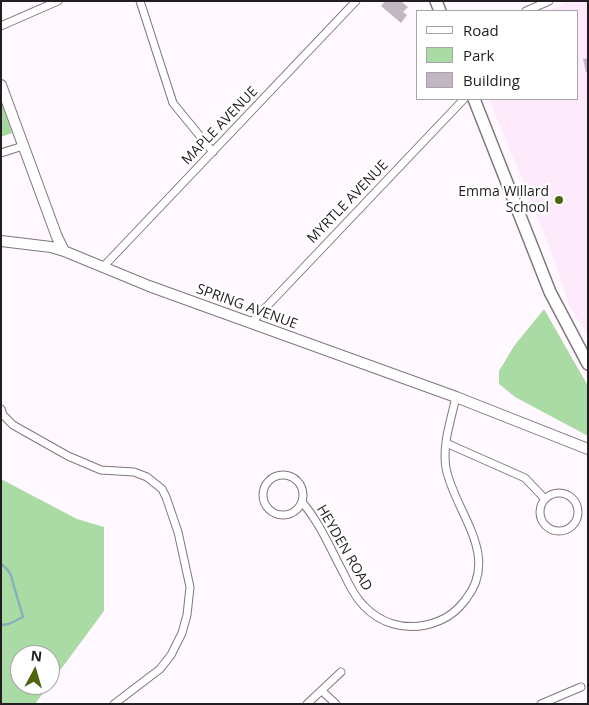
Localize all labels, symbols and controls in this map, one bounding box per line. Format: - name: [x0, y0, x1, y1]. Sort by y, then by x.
- legend: [416, 10, 579, 100]
- text: Road: [463, 20, 499, 40]
- text: Park: [463, 45, 494, 65]
- text: Building: [463, 70, 520, 90]
- street label: MAPLE AVENUE: [178, 83, 262, 169]
- street label: MYRTLE AVENUE: [304, 157, 392, 247]
- place label: Emma Willard School: [458, 184, 549, 216]
- marker: Emma Willard School: [553, 194, 565, 206]
- street label: SPRING AVENUE: [194, 281, 300, 333]
- street label: HEYDEN ROAD: [313, 502, 375, 594]
- north arrow: [10, 645, 60, 695]
- text: N: [30, 646, 43, 666]

